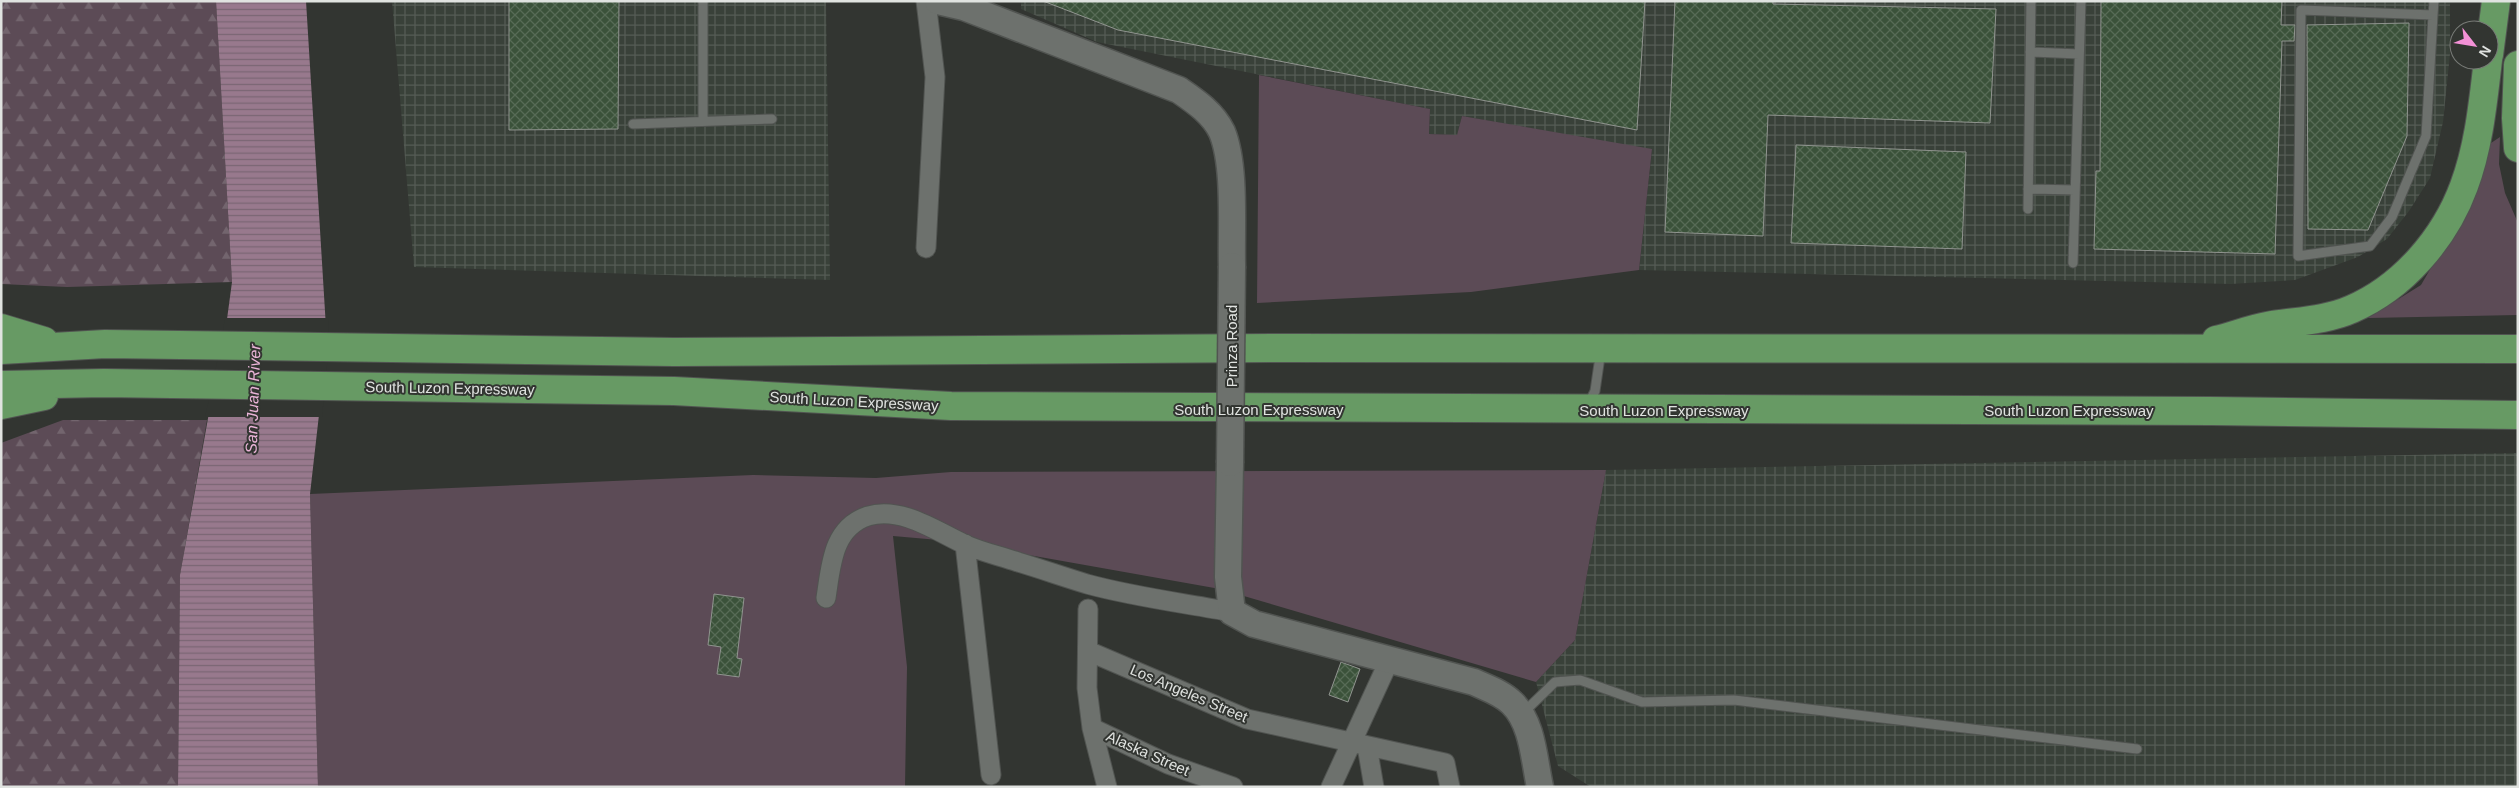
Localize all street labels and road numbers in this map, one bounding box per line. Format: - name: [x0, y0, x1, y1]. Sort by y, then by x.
- street label: Prinza Road: [1223, 305, 1240, 387]
- street label: South Luzon Expressway: [365, 378, 535, 398]
- street label: South Luzon Expressway: [769, 388, 939, 414]
- street label: South Luzon Expressway: [1174, 401, 1344, 418]
- street label: South Luzon Expressway: [1579, 402, 1749, 419]
- street label: South Luzon Expressway: [1984, 402, 2154, 419]
- street label: Los Angeles Street: [1128, 661, 1251, 726]
- street label: Alaska Street: [1104, 727, 1193, 779]

